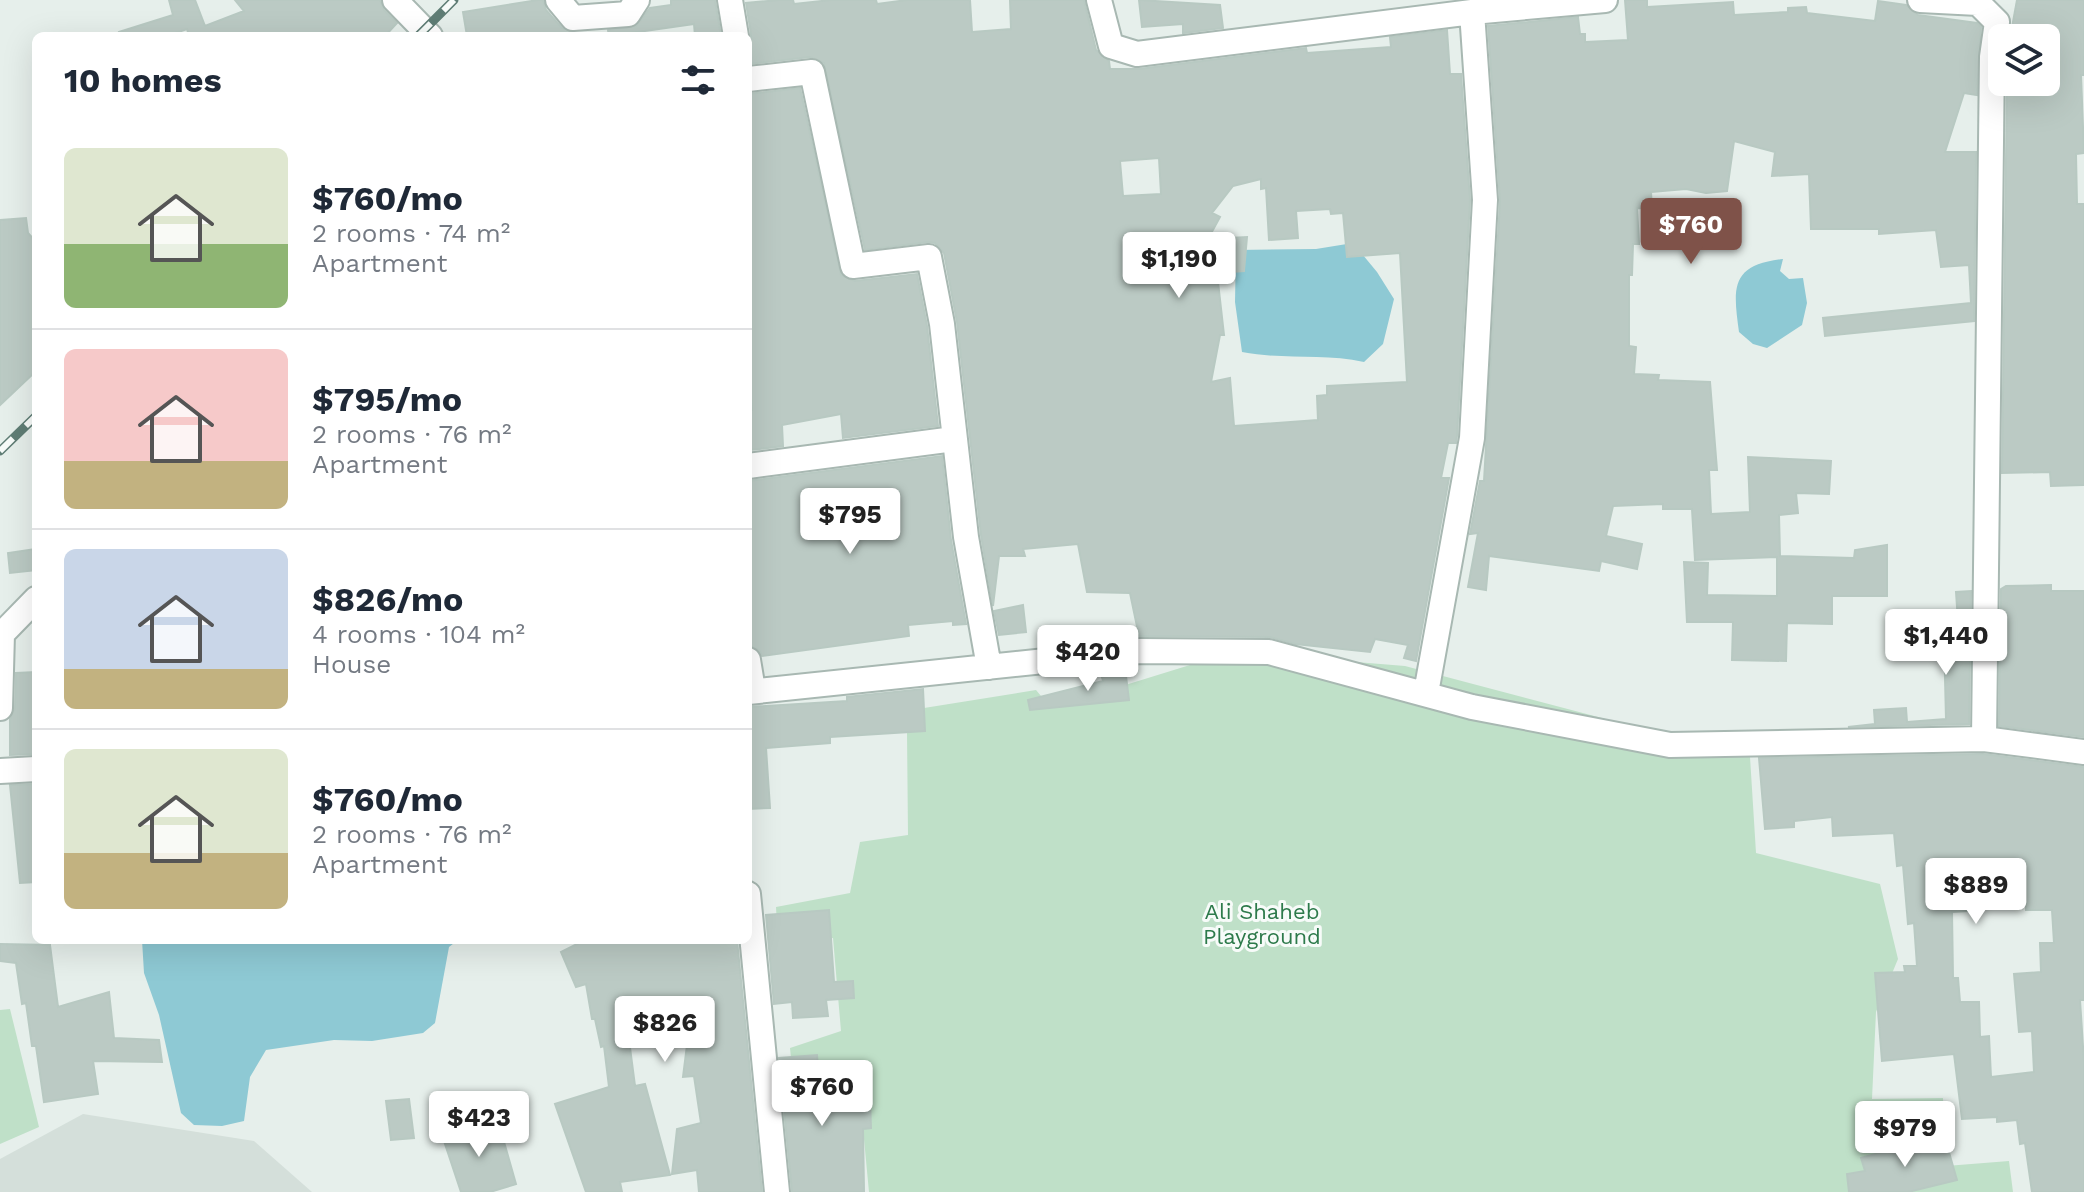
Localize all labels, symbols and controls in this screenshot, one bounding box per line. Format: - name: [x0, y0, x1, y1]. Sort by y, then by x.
- map controls: [1988, 24, 2060, 96]
- button: layers: [1988, 24, 2060, 96]
- icon: filters: [676, 58, 720, 102]
- text: 10 homes: [64, 60, 222, 100]
- text: $760/mo: [312, 178, 463, 218]
- icon: home: [128, 180, 224, 276]
- pin: $760: [1644, 198, 1738, 266]
- text: $760: [1659, 209, 1723, 239]
- text: 2 rooms · 74 m²: [312, 218, 510, 248]
- pin: $1,190: [1114, 232, 1244, 300]
- text: $1,190: [1141, 243, 1217, 273]
- text: Apartment: [312, 248, 448, 278]
- text: $795/mo: [312, 379, 462, 419]
- icon: home: [128, 381, 224, 477]
- text: 2 rooms · 76 m²: [312, 419, 511, 449]
- text: Apartment: [312, 449, 448, 479]
- pin: $795: [803, 488, 897, 556]
- text: $795: [818, 499, 882, 529]
- text: $826/mo: [312, 579, 463, 619]
- icon: home: [128, 581, 224, 677]
- pin: $1,440: [1881, 609, 2011, 677]
- text: 4 rooms · 104 m²: [312, 619, 525, 649]
- text: $1,440: [1903, 620, 1989, 650]
- pin: $420: [1041, 625, 1135, 693]
- text: $420: [1055, 636, 1121, 666]
- text: House: [312, 649, 391, 679]
- text: $760/mo: [312, 779, 463, 819]
- icon: home: [128, 781, 224, 877]
- text: 2 rooms · 76 m²: [312, 819, 511, 849]
- text: Apartment: [312, 849, 448, 879]
- pin: $889: [1929, 858, 2023, 926]
- text: $889: [1943, 869, 2009, 899]
- park label: Ali Shaheb Playground: [1203, 899, 1321, 949]
- pin: $826: [618, 996, 712, 1064]
- text: $826: [633, 1007, 697, 1037]
- pin: $760: [775, 1060, 869, 1128]
- text: $760: [790, 1071, 854, 1101]
- pin: $423: [432, 1091, 526, 1159]
- pin: $979: [1858, 1101, 1952, 1169]
- text: $423: [447, 1102, 511, 1132]
- text: $979: [1873, 1112, 1937, 1142]

